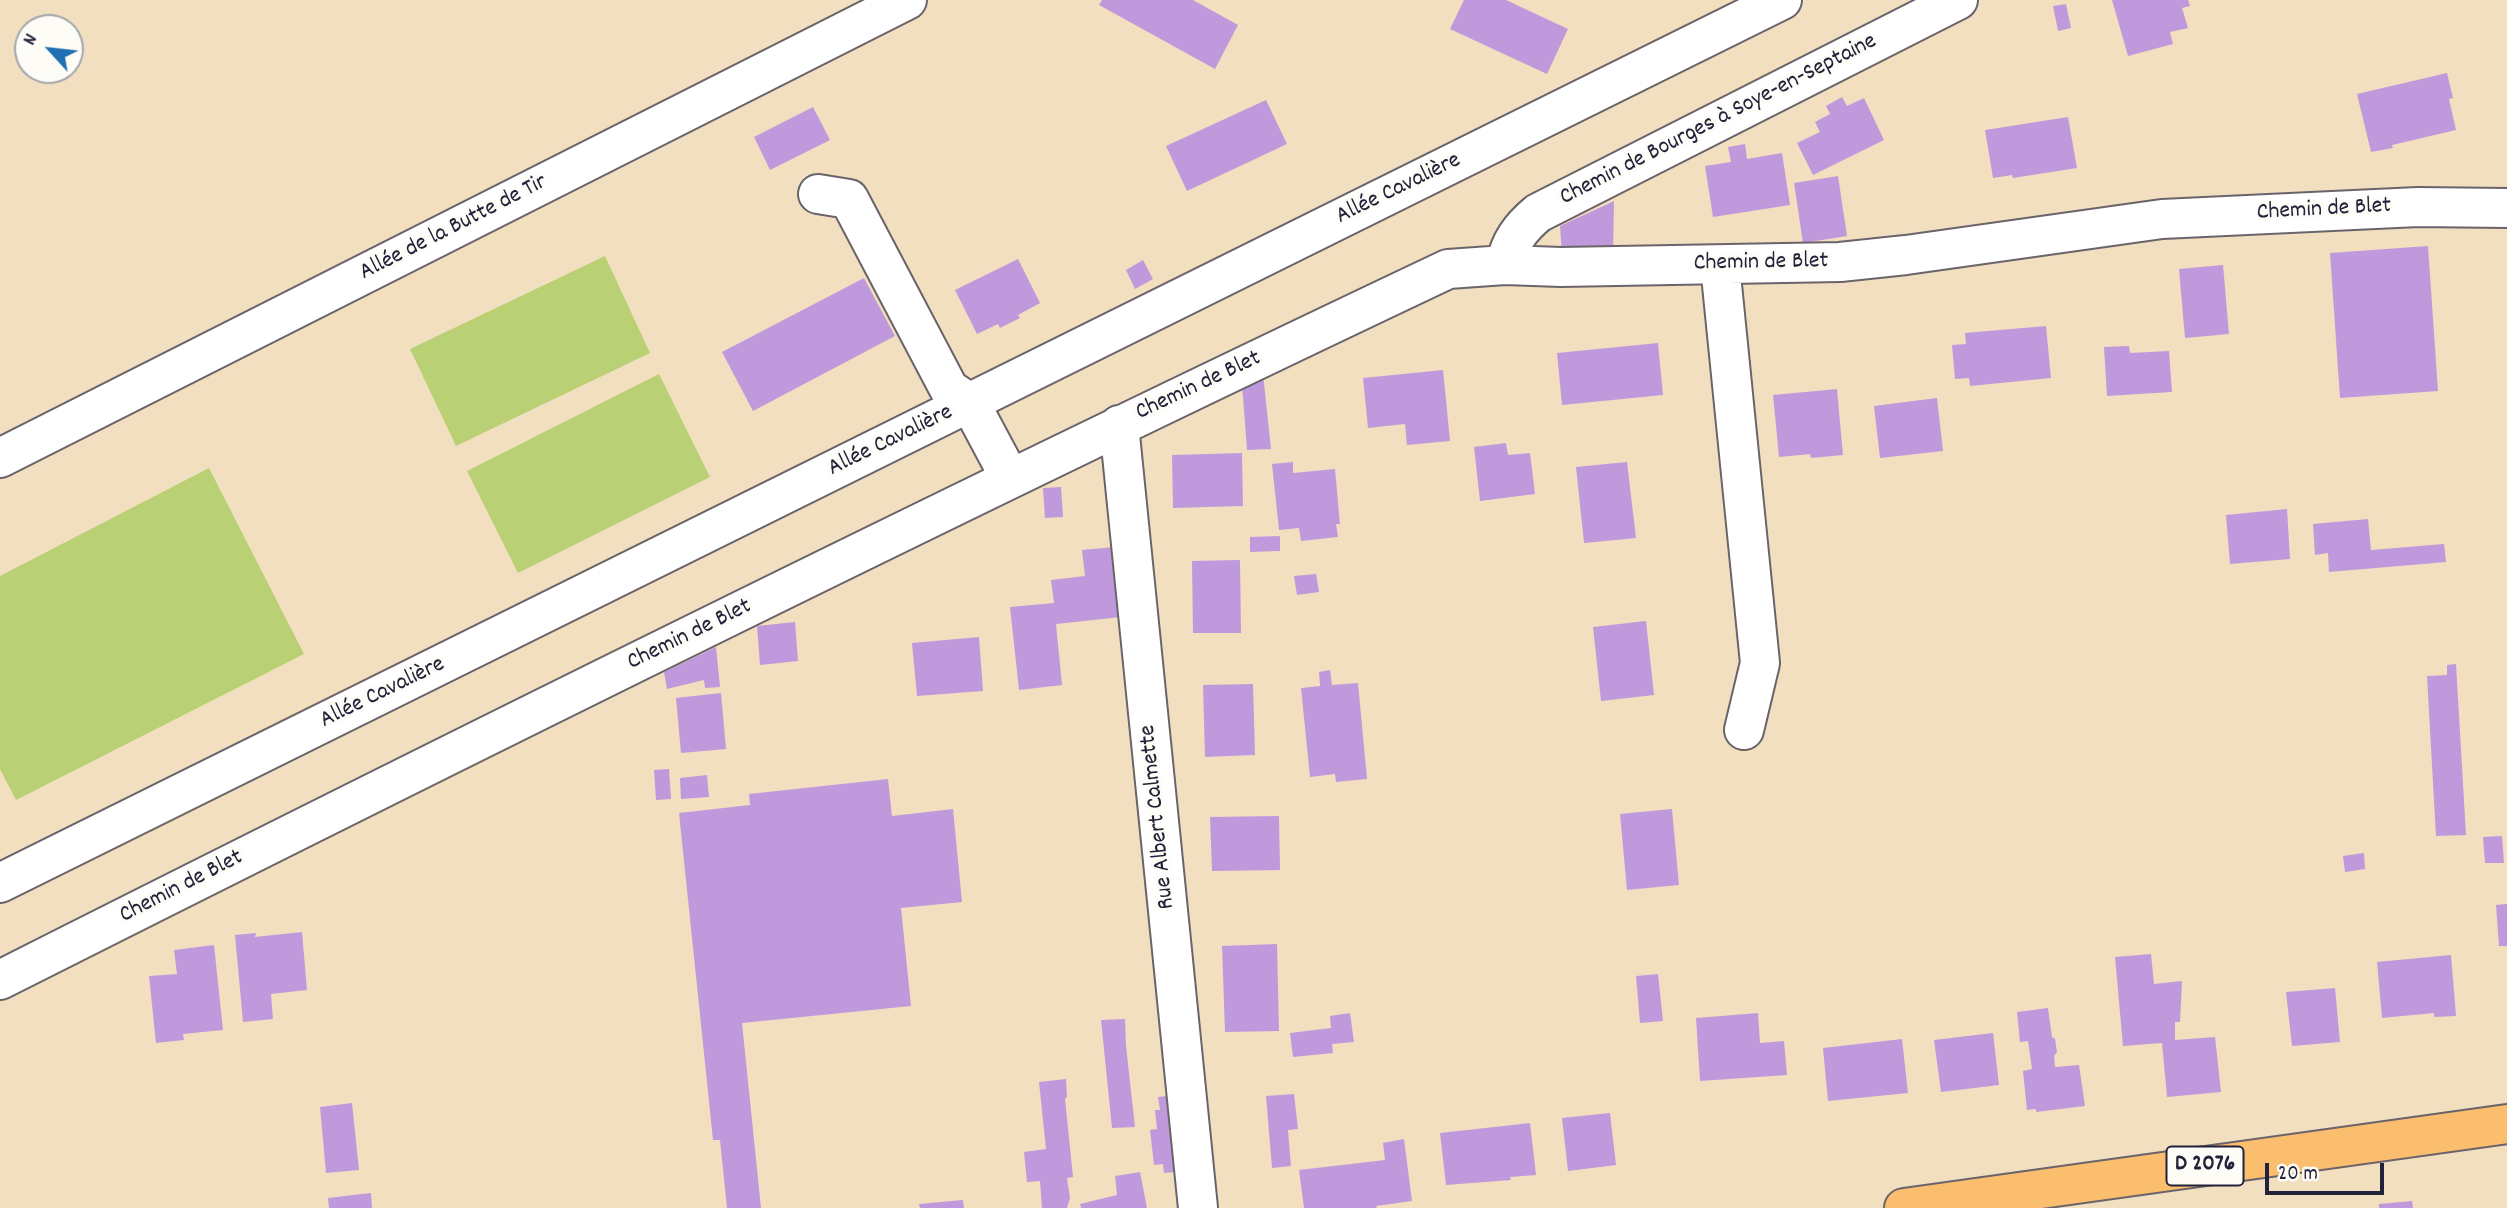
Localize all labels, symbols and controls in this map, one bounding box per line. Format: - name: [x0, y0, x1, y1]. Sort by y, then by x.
- north arrow: [14, 14, 84, 84]
- street label: Chemin de Bourges à Soye-en-Septaine: [1556, 28, 1882, 214]
- text: N: [17, 30, 46, 50]
- street label: Allée Cavalière: [1332, 147, 1466, 233]
- street label: Allée de la Butte de Tir: [356, 169, 552, 289]
- street label: Chemin de Blet: [2256, 193, 2392, 229]
- street label: Chemin de Blet: [1693, 248, 1829, 280]
- street label: Chemin de Blet: [1132, 345, 1266, 429]
- street label: Allée Cavalière: [824, 399, 958, 485]
- street label: Chemin de Blet: [623, 594, 757, 678]
- street label: Allée Cavalière: [316, 651, 450, 737]
- street label: Rue Albert Calmette: [1135, 723, 1183, 911]
- street label: Chemin de Blet: [115, 845, 249, 931]
- road number: D 2076: [2166, 1147, 2244, 1186]
- scale bar: [2269, 1148, 2388, 1192]
- text: 20 m: [2278, 1160, 2318, 1190]

